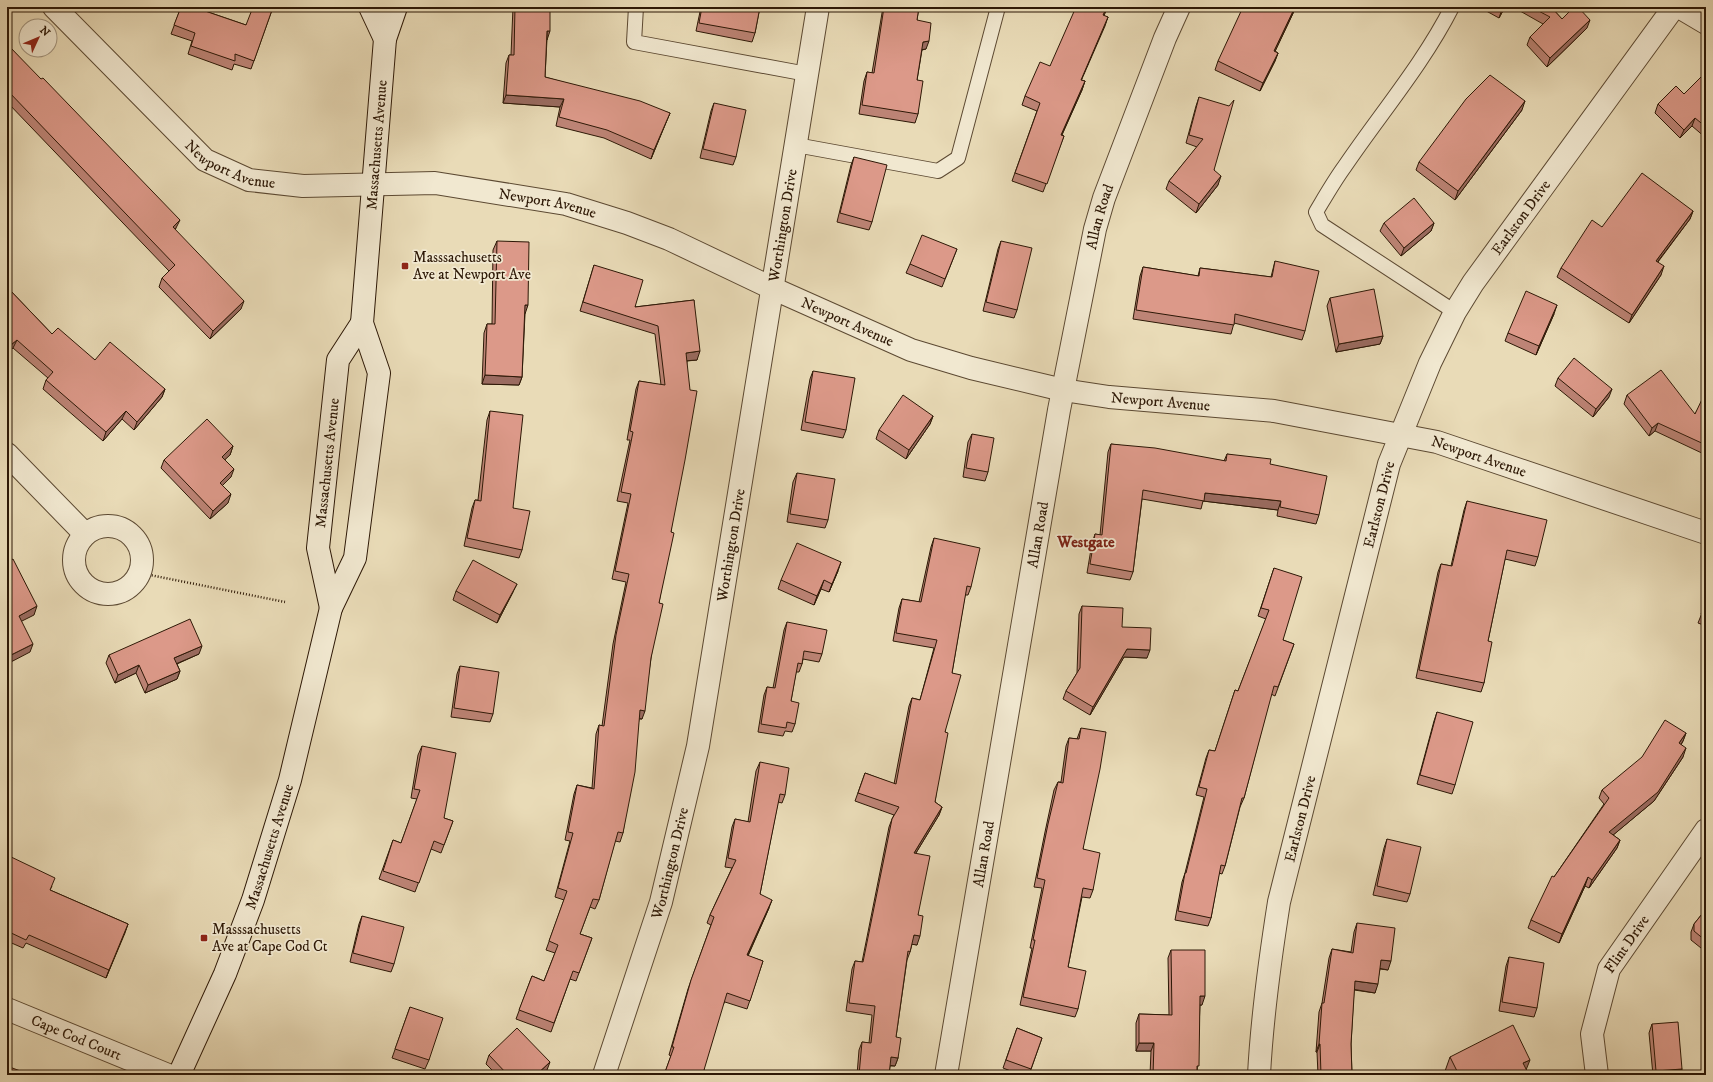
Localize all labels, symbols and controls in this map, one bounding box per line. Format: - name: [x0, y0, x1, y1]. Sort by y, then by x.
- north arrow: [18, 18, 58, 58]
- text: N: [36, 24, 53, 40]
- street label: Massachusetts Avenue: [362, 79, 391, 211]
- street label: Newport Avenue: [181, 136, 276, 192]
- street label: Worthington Drive: [764, 167, 801, 284]
- street label: Earlston Drive: [1487, 176, 1555, 259]
- street label: Allan Road: [1082, 181, 1118, 251]
- street label: Newport Avenue: [497, 184, 599, 222]
- place label: Masssachusetts Ave at Newport Ave: [413, 248, 531, 284]
- marker: Masssachusetts Ave at Newport Ave: [400, 261, 410, 271]
- street label: Newport Avenue: [798, 293, 897, 351]
- street label: Newport Avenue: [1110, 388, 1211, 415]
- street label: Massachusetts Avenue: [311, 397, 343, 529]
- street label: Newport Avenue: [1429, 431, 1529, 481]
- street label: Earlston Drive: [1359, 459, 1399, 550]
- street label: Worthington Drive: [712, 487, 749, 604]
- street label: Allan Road: [1023, 500, 1053, 569]
- district label: Westgate: [1056, 532, 1115, 552]
- street label: Earlston Drive: [1280, 774, 1320, 864]
- street label: Massachusetts Avenue: [241, 781, 298, 912]
- street label: Worthington Drive: [646, 805, 693, 922]
- street label: Allan Road: [969, 819, 999, 889]
- street label: Flint Drive: [1600, 911, 1653, 977]
- place label: Masssachusetts Ave at Cape Cod Ct: [212, 920, 328, 956]
- marker: Masssachusetts Ave at Cape Cod Ct: [199, 933, 209, 943]
- street label: Cape Cod Court: [28, 1010, 125, 1065]

